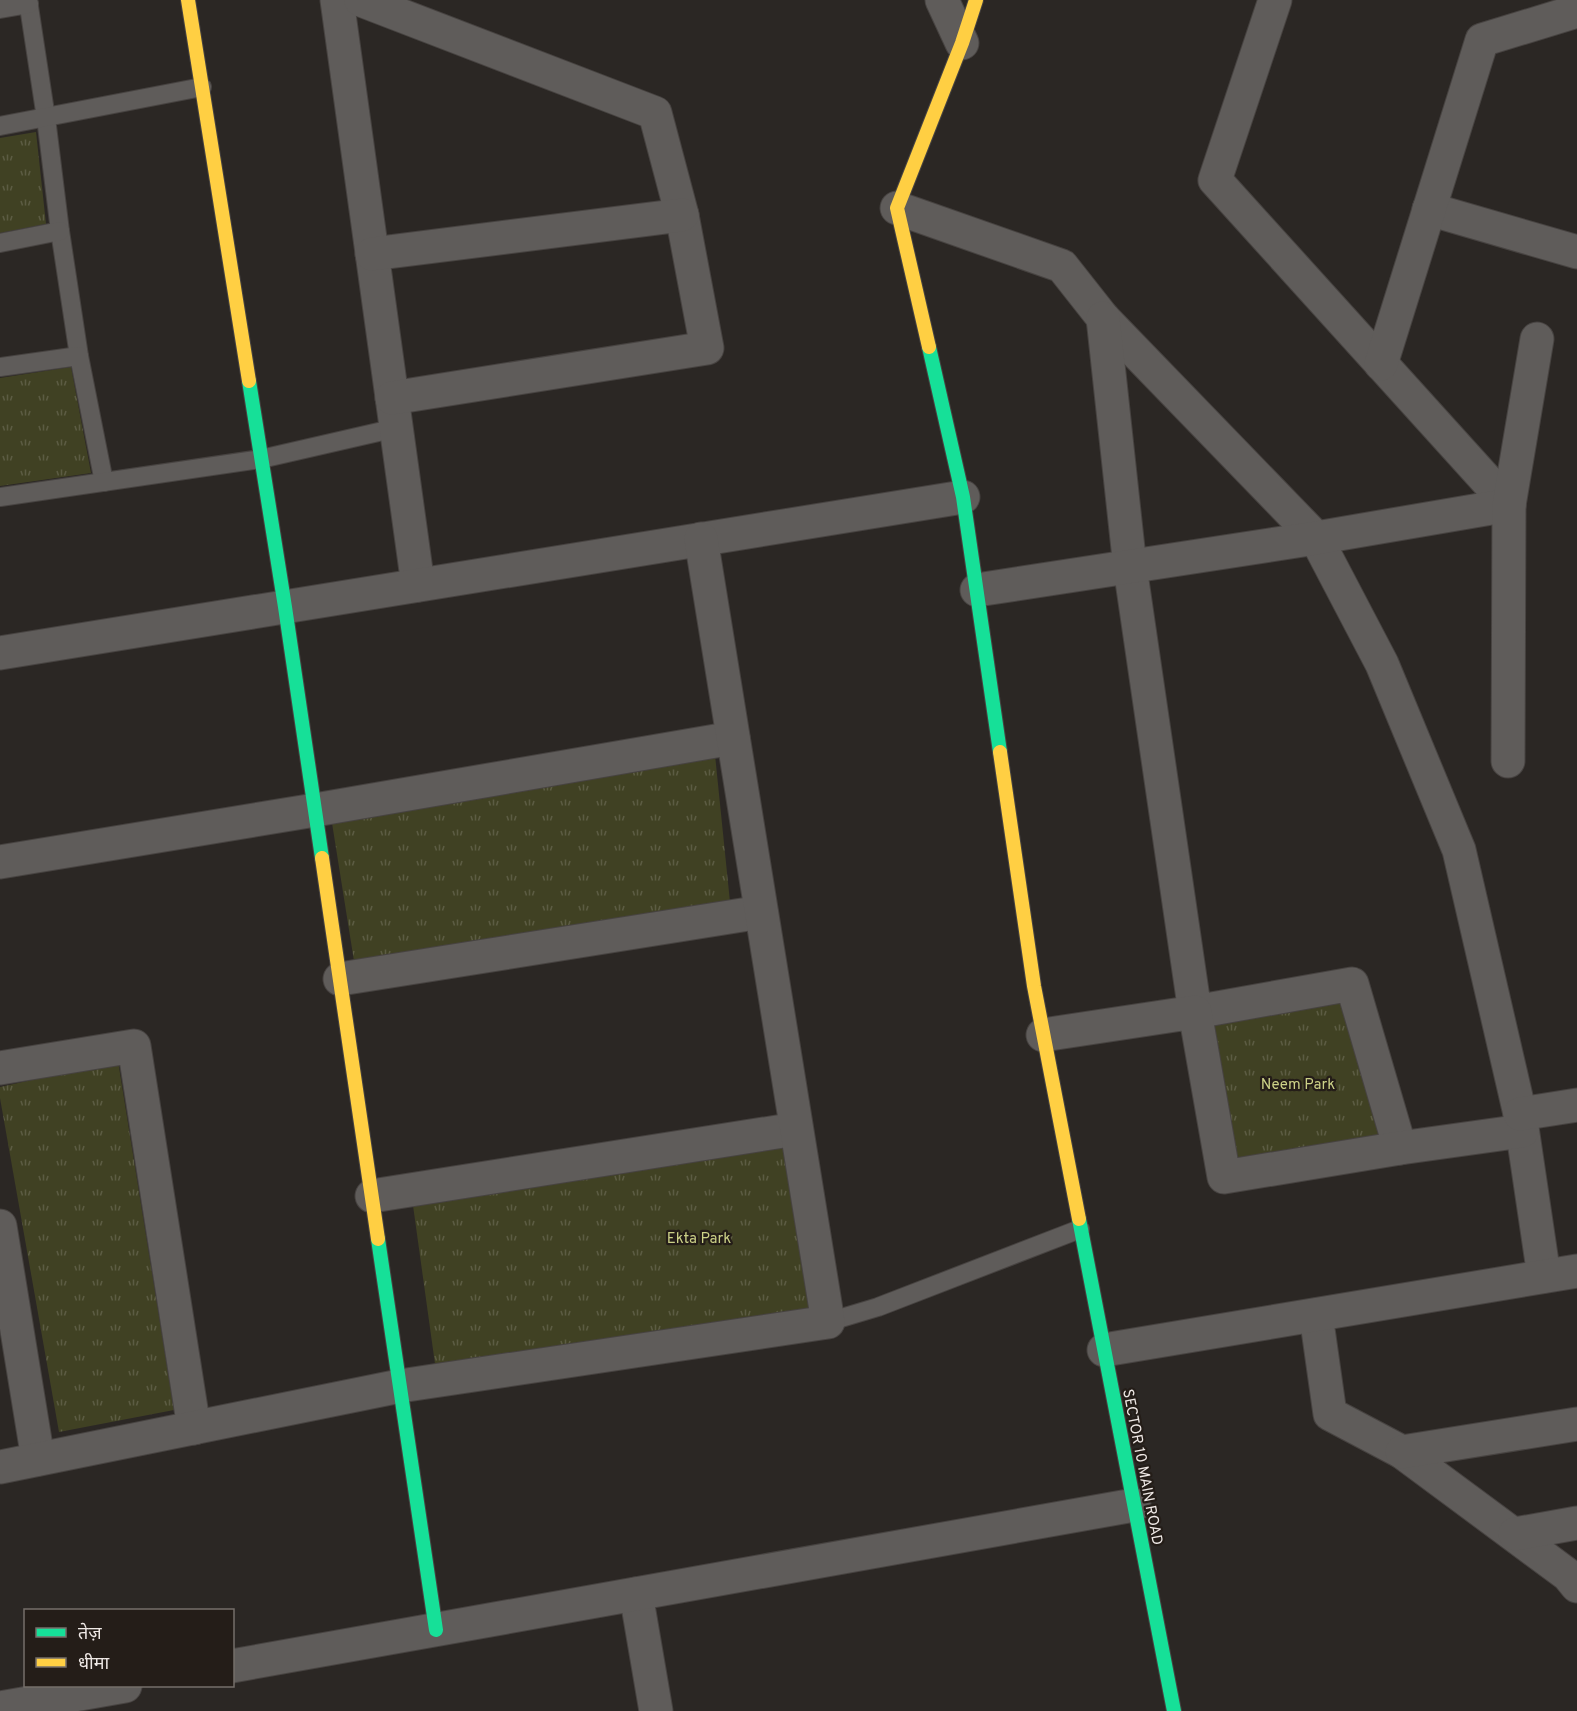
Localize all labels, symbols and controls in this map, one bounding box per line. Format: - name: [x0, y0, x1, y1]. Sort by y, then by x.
- park label: Neem Park: [1261, 1076, 1335, 1095]
- park label: Ekta Park: [667, 1230, 731, 1249]
- street label: SECTOR 10 MAIN ROAD: [1117, 1388, 1166, 1547]
- legend: [24, 1609, 234, 1687]
- text: तेज़: [78, 1622, 102, 1646]
- text: धीमा: [78, 1653, 109, 1676]

